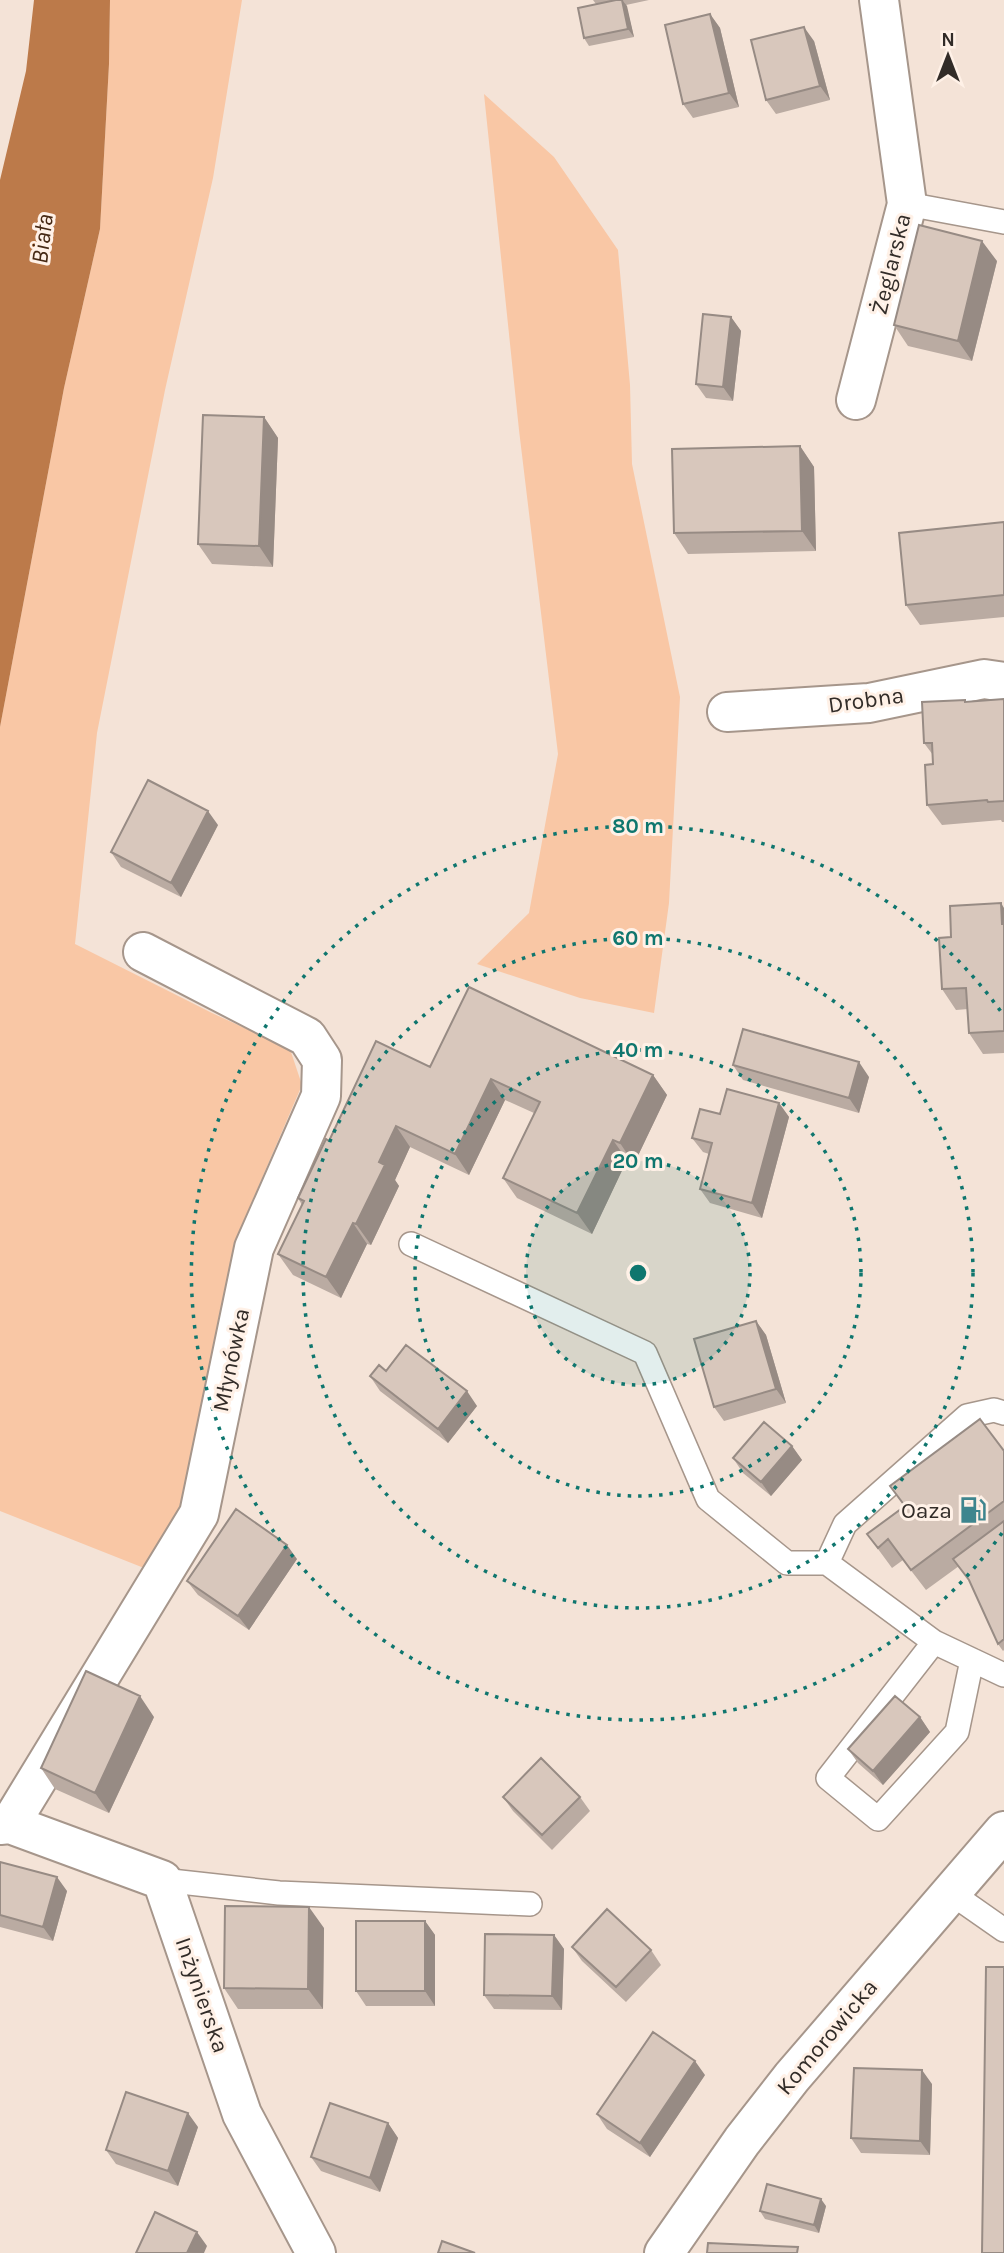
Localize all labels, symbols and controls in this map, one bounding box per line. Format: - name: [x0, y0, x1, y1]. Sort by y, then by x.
- north arrow: [913, 21, 983, 91]
- text: N: [941, 29, 955, 51]
- street label: Żeglarska: [865, 211, 917, 317]
- water label: Biała: [25, 212, 59, 266]
- street label: Drobna: [826, 681, 906, 719]
- text: 80 m: [612, 814, 664, 838]
- text: 60 m: [612, 926, 664, 950]
- text: 40 m: [612, 1038, 664, 1062]
- text: 20 m: [612, 1149, 664, 1173]
- centre of rings: [626, 1261, 650, 1285]
- street label: Młynówka: [207, 1306, 255, 1414]
- fuel station icon: Oaza: [958, 1495, 988, 1525]
- place label: Oaza: [901, 1497, 952, 1524]
- street label: Inżynierska: [170, 1934, 234, 2056]
- street label: Komorowicka: [771, 1974, 883, 2100]

